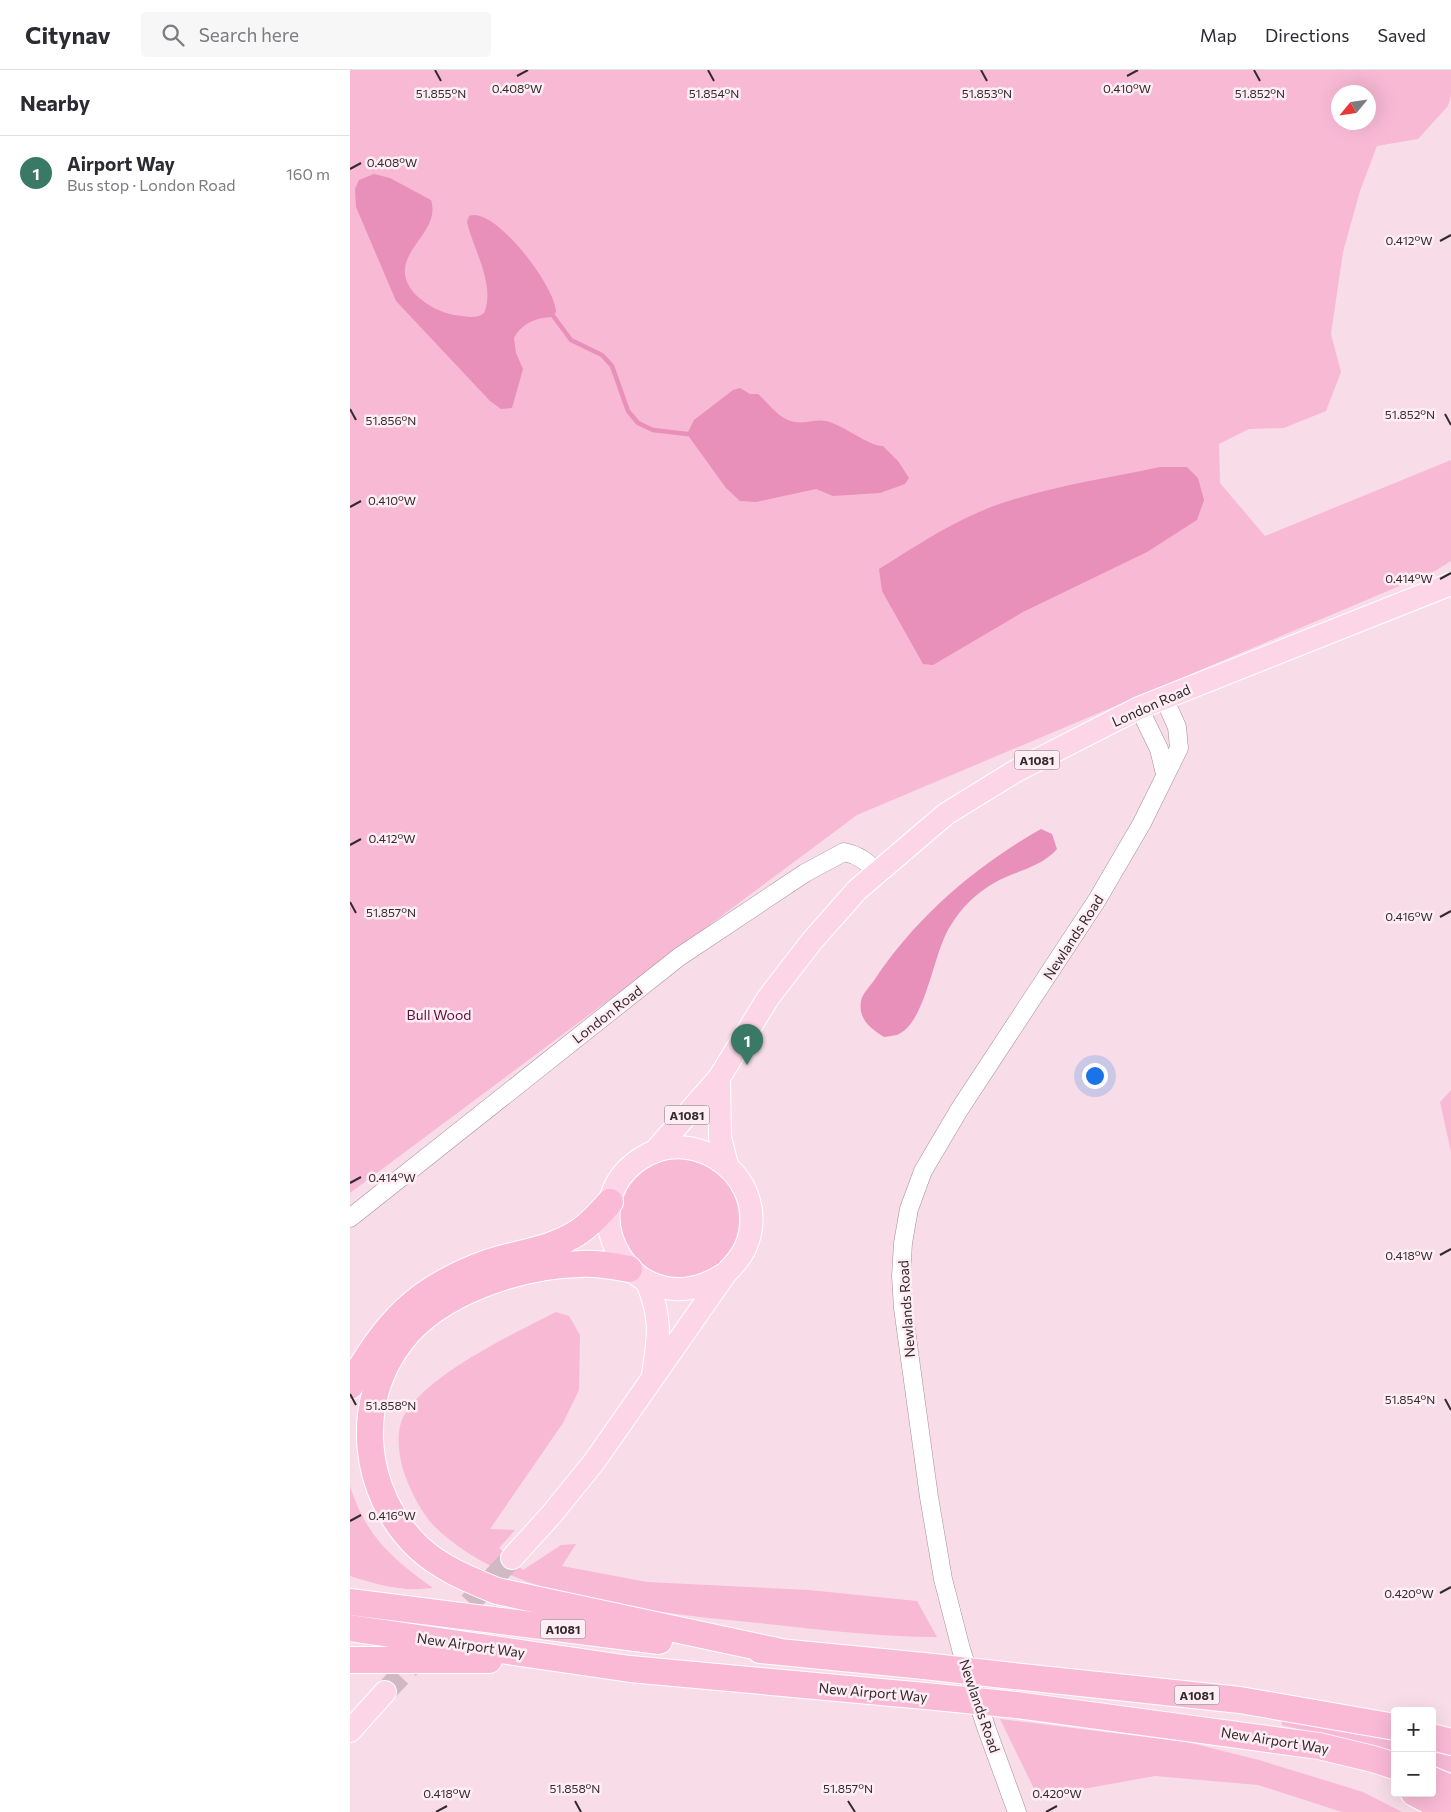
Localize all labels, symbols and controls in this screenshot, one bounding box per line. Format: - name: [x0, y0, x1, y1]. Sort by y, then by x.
- search box: [141, 12, 491, 57]
- text: Citynav: [25, 20, 111, 49]
- icon: search: [159, 21, 187, 49]
- text: Search here: [199, 23, 299, 46]
- text: Map: [1200, 24, 1237, 46]
- text: Directions: [1265, 24, 1349, 46]
- text: Saved: [1377, 24, 1426, 46]
- text: 0.408°W: [492, 81, 542, 95]
- text: 0.410°W: [1103, 81, 1151, 95]
- north arrow: [1331, 85, 1376, 130]
- text: 51.855°N: [416, 86, 466, 100]
- text: 51.854°N: [689, 86, 739, 100]
- text: 51.853°N: [962, 86, 1012, 100]
- text: 51.852°N: [1235, 86, 1285, 100]
- text: Nearby: [20, 90, 90, 115]
- text: Airport Way: [67, 152, 175, 175]
- text: 0.408°W: [367, 155, 417, 169]
- text: 1: [32, 164, 40, 183]
- text: 160 m: [286, 164, 330, 183]
- text: Bus stop · London Road: [67, 175, 236, 194]
- text: 0.412°W: [1386, 233, 1432, 247]
- text: 51.852°N: [1385, 407, 1435, 421]
- text: 51.856°N: [366, 413, 416, 427]
- text: 0.410°W: [368, 493, 416, 507]
- text: 0.414°W: [1385, 571, 1433, 585]
- street label: London Road: [1109, 680, 1193, 730]
- road number: A1081: [1014, 750, 1060, 770]
- text: 0.412°W: [369, 831, 415, 845]
- street label: Newlands Road: [1039, 891, 1107, 983]
- text: 51.857°N: [366, 905, 416, 919]
- text: 0.416°W: [1385, 909, 1433, 923]
- street label: London Road: [569, 981, 645, 1047]
- park label: Bull Wood: [407, 1006, 471, 1023]
- pin: 1: [731, 1024, 763, 1065]
- your location: [1082, 1063, 1108, 1089]
- road number: A1081: [664, 1106, 710, 1124]
- text: 0.414°W: [368, 1170, 416, 1184]
- text: 0.418°W: [1385, 1248, 1433, 1262]
- street label: Newlands Road: [894, 1260, 918, 1358]
- text: 51.854°N: [1385, 1392, 1435, 1406]
- text: 51.858°N: [366, 1398, 416, 1412]
- text: 0.416°W: [368, 1508, 416, 1522]
- text: 0.420°W: [1384, 1586, 1434, 1600]
- road number: A1081: [540, 1620, 586, 1638]
- street label: New Airport Way: [416, 1629, 526, 1661]
- street label: Newlands Road: [956, 1657, 1004, 1755]
- street label: New Airport Way: [818, 1679, 928, 1705]
- road number: A1081: [1174, 1686, 1220, 1704]
- map controls: [1391, 1707, 1436, 1797]
- button: +: [1391, 1707, 1436, 1752]
- street label: New Airport Way: [1220, 1723, 1330, 1757]
- button: −: [1391, 1752, 1436, 1797]
- text: 51.858°N: [550, 1781, 600, 1795]
- text: 51.857°N: [823, 1781, 873, 1795]
- text: 0.418°W: [423, 1786, 471, 1800]
- text: 0.420°W: [1032, 1786, 1082, 1800]

